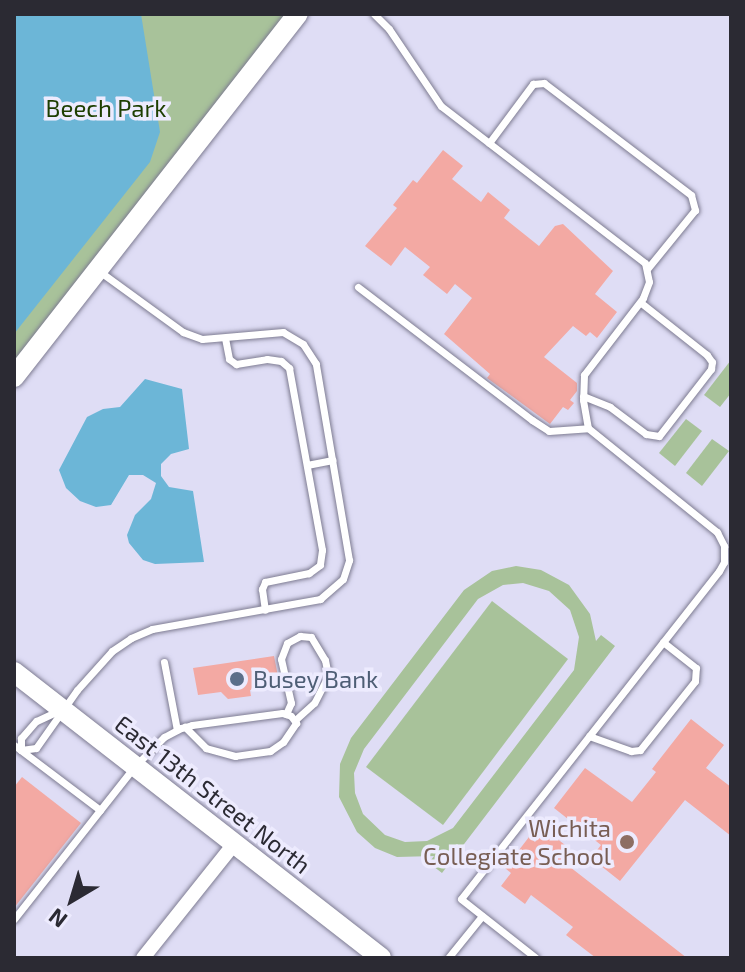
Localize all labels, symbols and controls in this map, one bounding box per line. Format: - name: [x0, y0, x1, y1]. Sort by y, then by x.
- park label: Beech Park: [46, 94, 166, 122]
- place label: Busey Bank: [253, 665, 379, 693]
- marker: Busey Bank: [228, 670, 246, 688]
- street label: East 13th Street North: [110, 709, 316, 879]
- place label: Wichita Collegiate School: [423, 814, 611, 870]
- marker: Wichita Collegiate School: [618, 833, 636, 851]
- north arrow: [32, 860, 112, 940]
- text: N: [43, 904, 71, 934]

